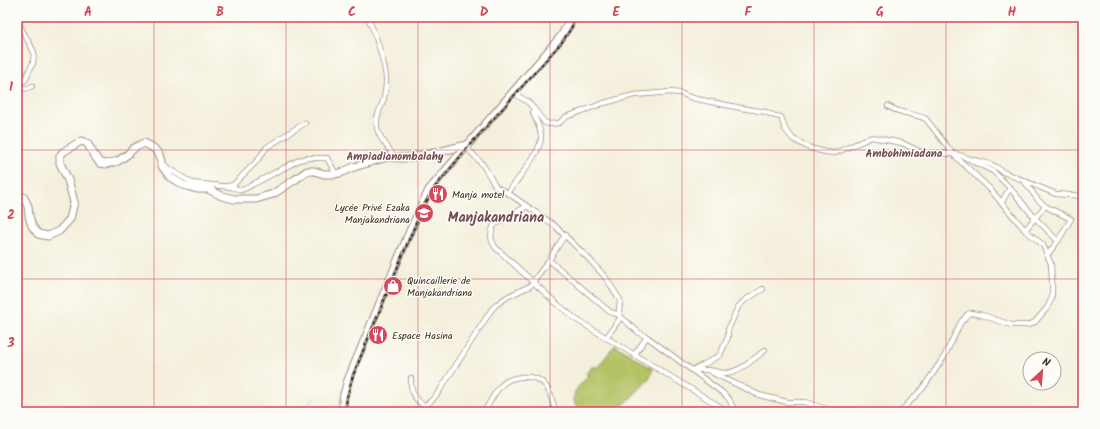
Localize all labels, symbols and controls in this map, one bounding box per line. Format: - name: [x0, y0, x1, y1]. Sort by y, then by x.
- text: A: [84, 2, 92, 23]
- text: B: [216, 2, 224, 23]
- text: C: [348, 2, 356, 23]
- text: D: [480, 2, 489, 23]
- text: E: [612, 2, 620, 23]
- text: F: [744, 2, 752, 23]
- text: G: [876, 2, 884, 23]
- text: H: [1008, 2, 1017, 23]
- text: 1: [9, 77, 13, 98]
- district label: Ambohimiadana: [866, 145, 943, 163]
- district label: Ampiadianombalahy: [346, 148, 444, 166]
- restaurant icon: Manja motel: [427, 183, 449, 205]
- place label: Manja motel: [452, 187, 505, 203]
- place label: Lycée Privé Ezaka Manjakandriana: [334, 200, 410, 228]
- school or university icon: Lycée Privé Ezaka Manjakandriana: [413, 202, 435, 224]
- text: 2: [7, 205, 15, 226]
- district label: Manjakandriana: [448, 207, 544, 229]
- place label: Quincaillerie de Manjakandriana: [407, 273, 473, 301]
- shop icon: Quincaillerie de Manjakandriana: [382, 275, 404, 297]
- restaurant icon: Espace Hasina: [367, 324, 389, 346]
- place label: Espace Hasina: [392, 328, 453, 344]
- text: 3: [6, 333, 15, 354]
- north arrow: [1022, 351, 1062, 391]
- text: N: [1039, 353, 1053, 373]

